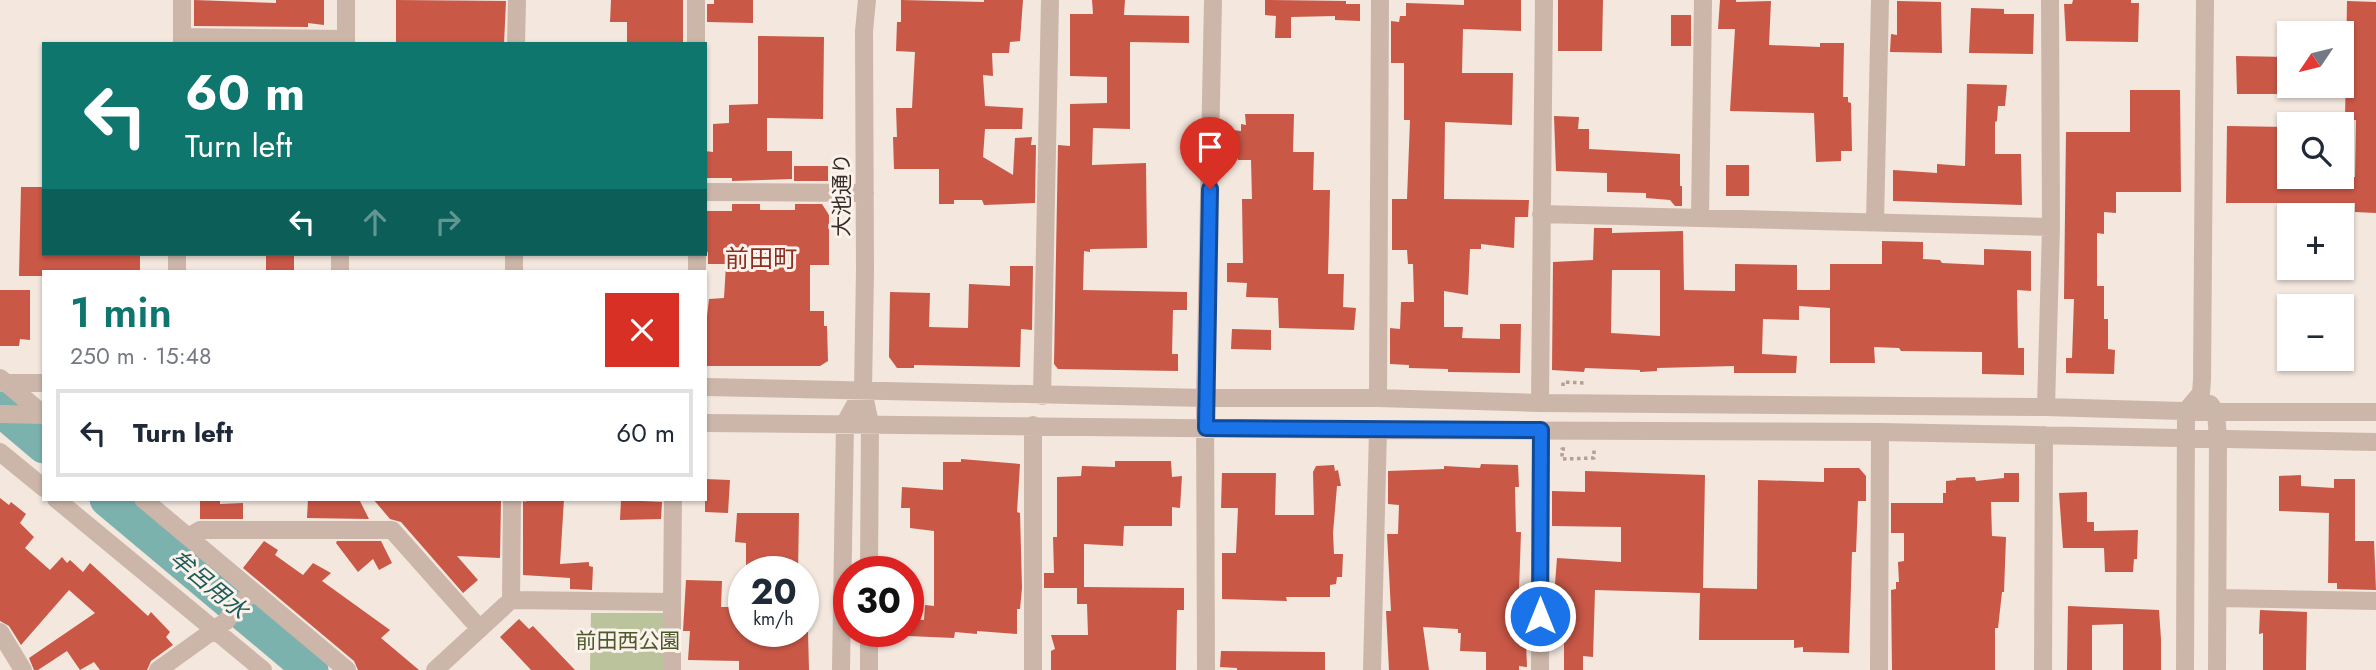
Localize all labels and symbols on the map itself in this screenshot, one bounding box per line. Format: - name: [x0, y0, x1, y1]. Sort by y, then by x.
- north arrow: [2277, 21, 2354, 98]
- pin: [1180, 117, 1240, 189]
- street label: 大池通り: [827, 153, 857, 237]
- district label: 前田町: [725, 241, 797, 276]
- water label: 牟呂用水: [163, 541, 257, 629]
- speed limit sign: 30: [833, 556, 924, 647]
- position arrow: [1503, 579, 1577, 653]
- park label: 前田西公園: [576, 626, 681, 656]

